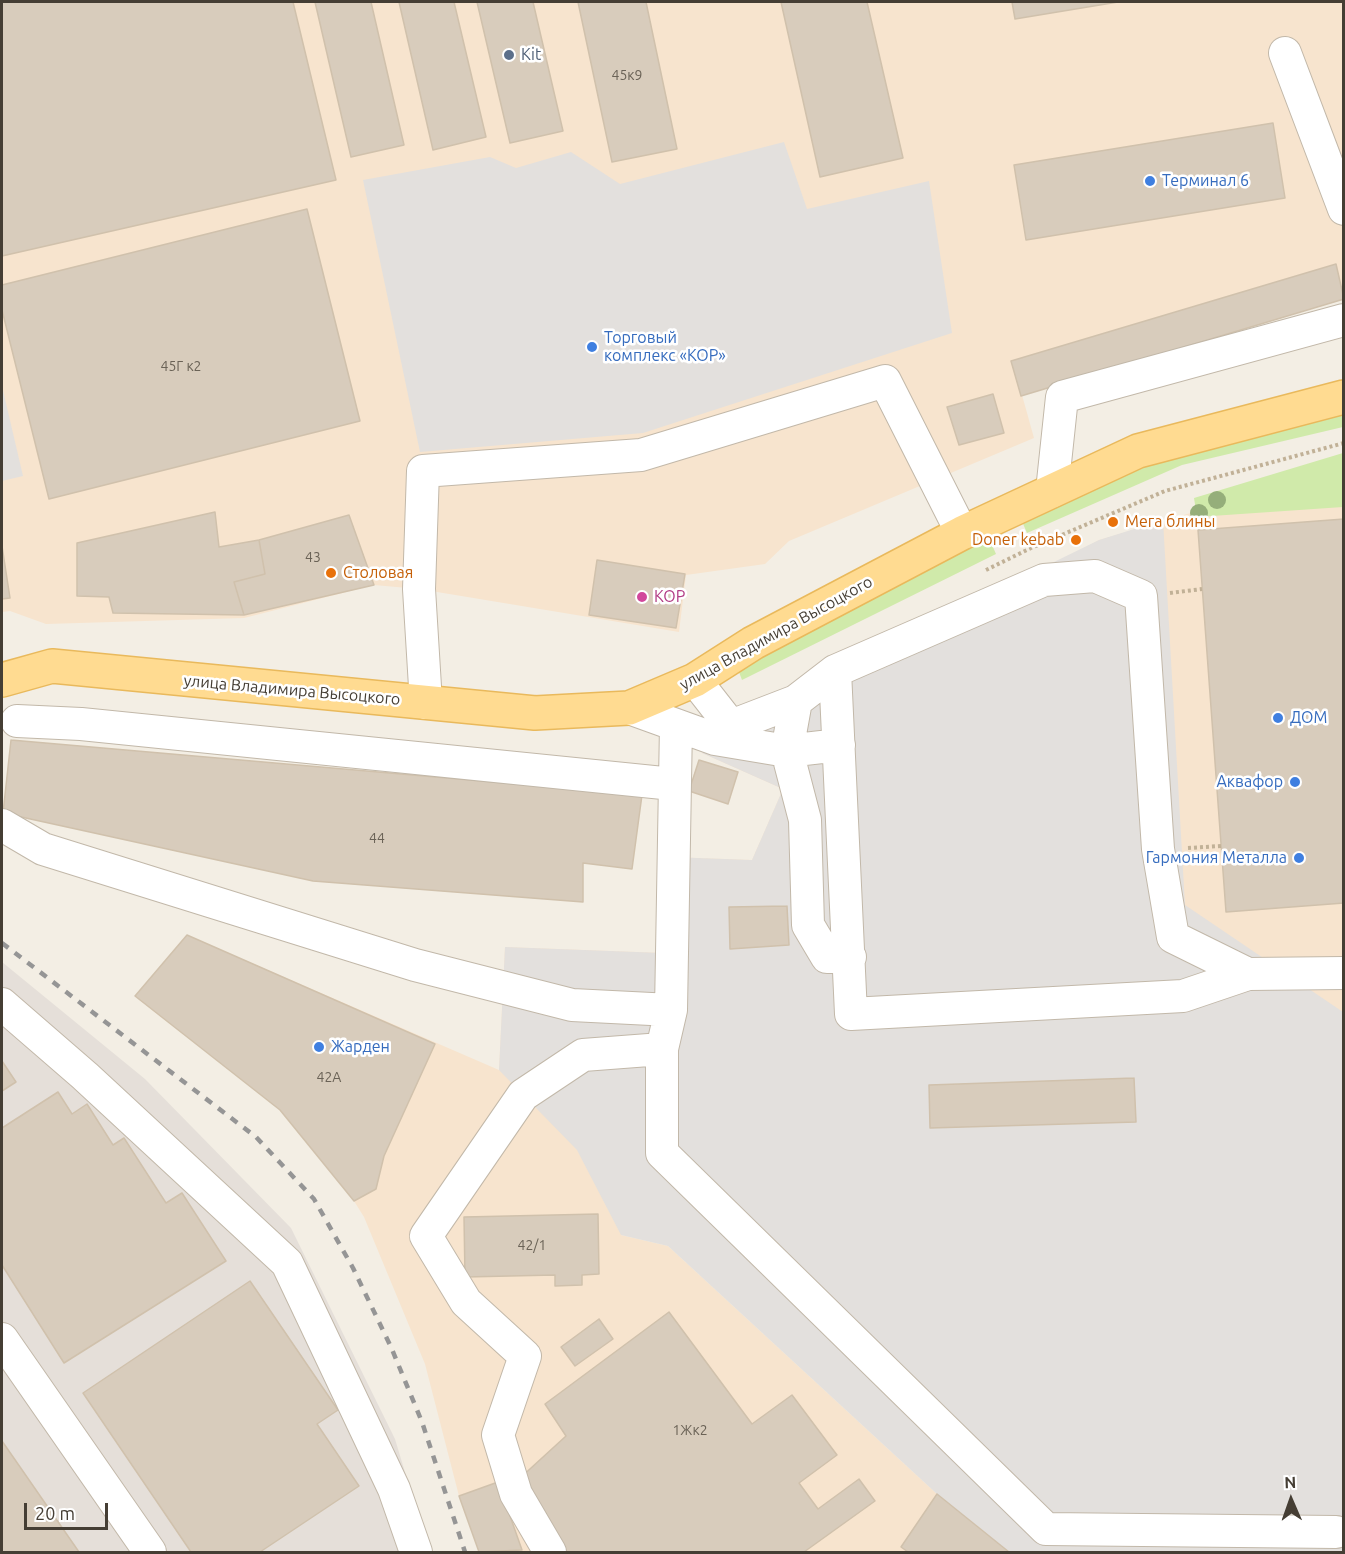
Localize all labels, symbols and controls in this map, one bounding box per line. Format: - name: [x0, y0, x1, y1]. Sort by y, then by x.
- place label: Kit: [521, 45, 541, 65]
- marker: Kit: [502, 48, 516, 62]
- house number: 45к9: [612, 67, 642, 83]
- place label: Терминал 6: [1162, 171, 1249, 191]
- marker: Терминал 6: [1143, 174, 1157, 188]
- place label: Торговый комплекс «КОР»: [604, 328, 726, 366]
- marker: Торговый комплекс «КОР»: [585, 340, 599, 354]
- house number: 45Г к2: [160, 358, 202, 374]
- place label: Мега блины: [1125, 512, 1216, 532]
- marker: Мега блины: [1106, 515, 1120, 529]
- place label: Doner kebab: [972, 530, 1064, 550]
- marker: Doner kebab: [1069, 533, 1083, 547]
- house number: 43: [305, 549, 321, 565]
- place label: Столовая: [343, 563, 413, 583]
- marker: Столовая: [324, 566, 338, 580]
- street label: улица Владимира Высоцкого: [676, 572, 876, 694]
- place label: КОР: [654, 587, 685, 607]
- marker: КОР: [635, 590, 649, 604]
- street label: улица Владимира Высоцкого: [183, 671, 401, 709]
- place label: ДОМ: [1290, 708, 1327, 728]
- marker: ДОМ: [1271, 711, 1285, 725]
- place label: Аквафор: [1216, 772, 1283, 792]
- marker: Аквафор: [1288, 775, 1302, 789]
- house number: 44: [369, 830, 385, 846]
- place label: Гармония Металла: [1146, 848, 1287, 868]
- marker: Гармония Металла: [1292, 851, 1306, 865]
- place label: Жарден: [331, 1037, 390, 1057]
- marker: Жарден: [312, 1040, 326, 1054]
- house number: 42А: [317, 1069, 341, 1085]
- house number: 42/1: [518, 1237, 546, 1253]
- house number: 1Жк2: [672, 1422, 708, 1438]
- north arrow: [1261, 1470, 1321, 1530]
- text: N: [1284, 1473, 1297, 1491]
- scale bar: [27, 1491, 111, 1529]
- text: 20 m: [35, 1503, 75, 1523]

